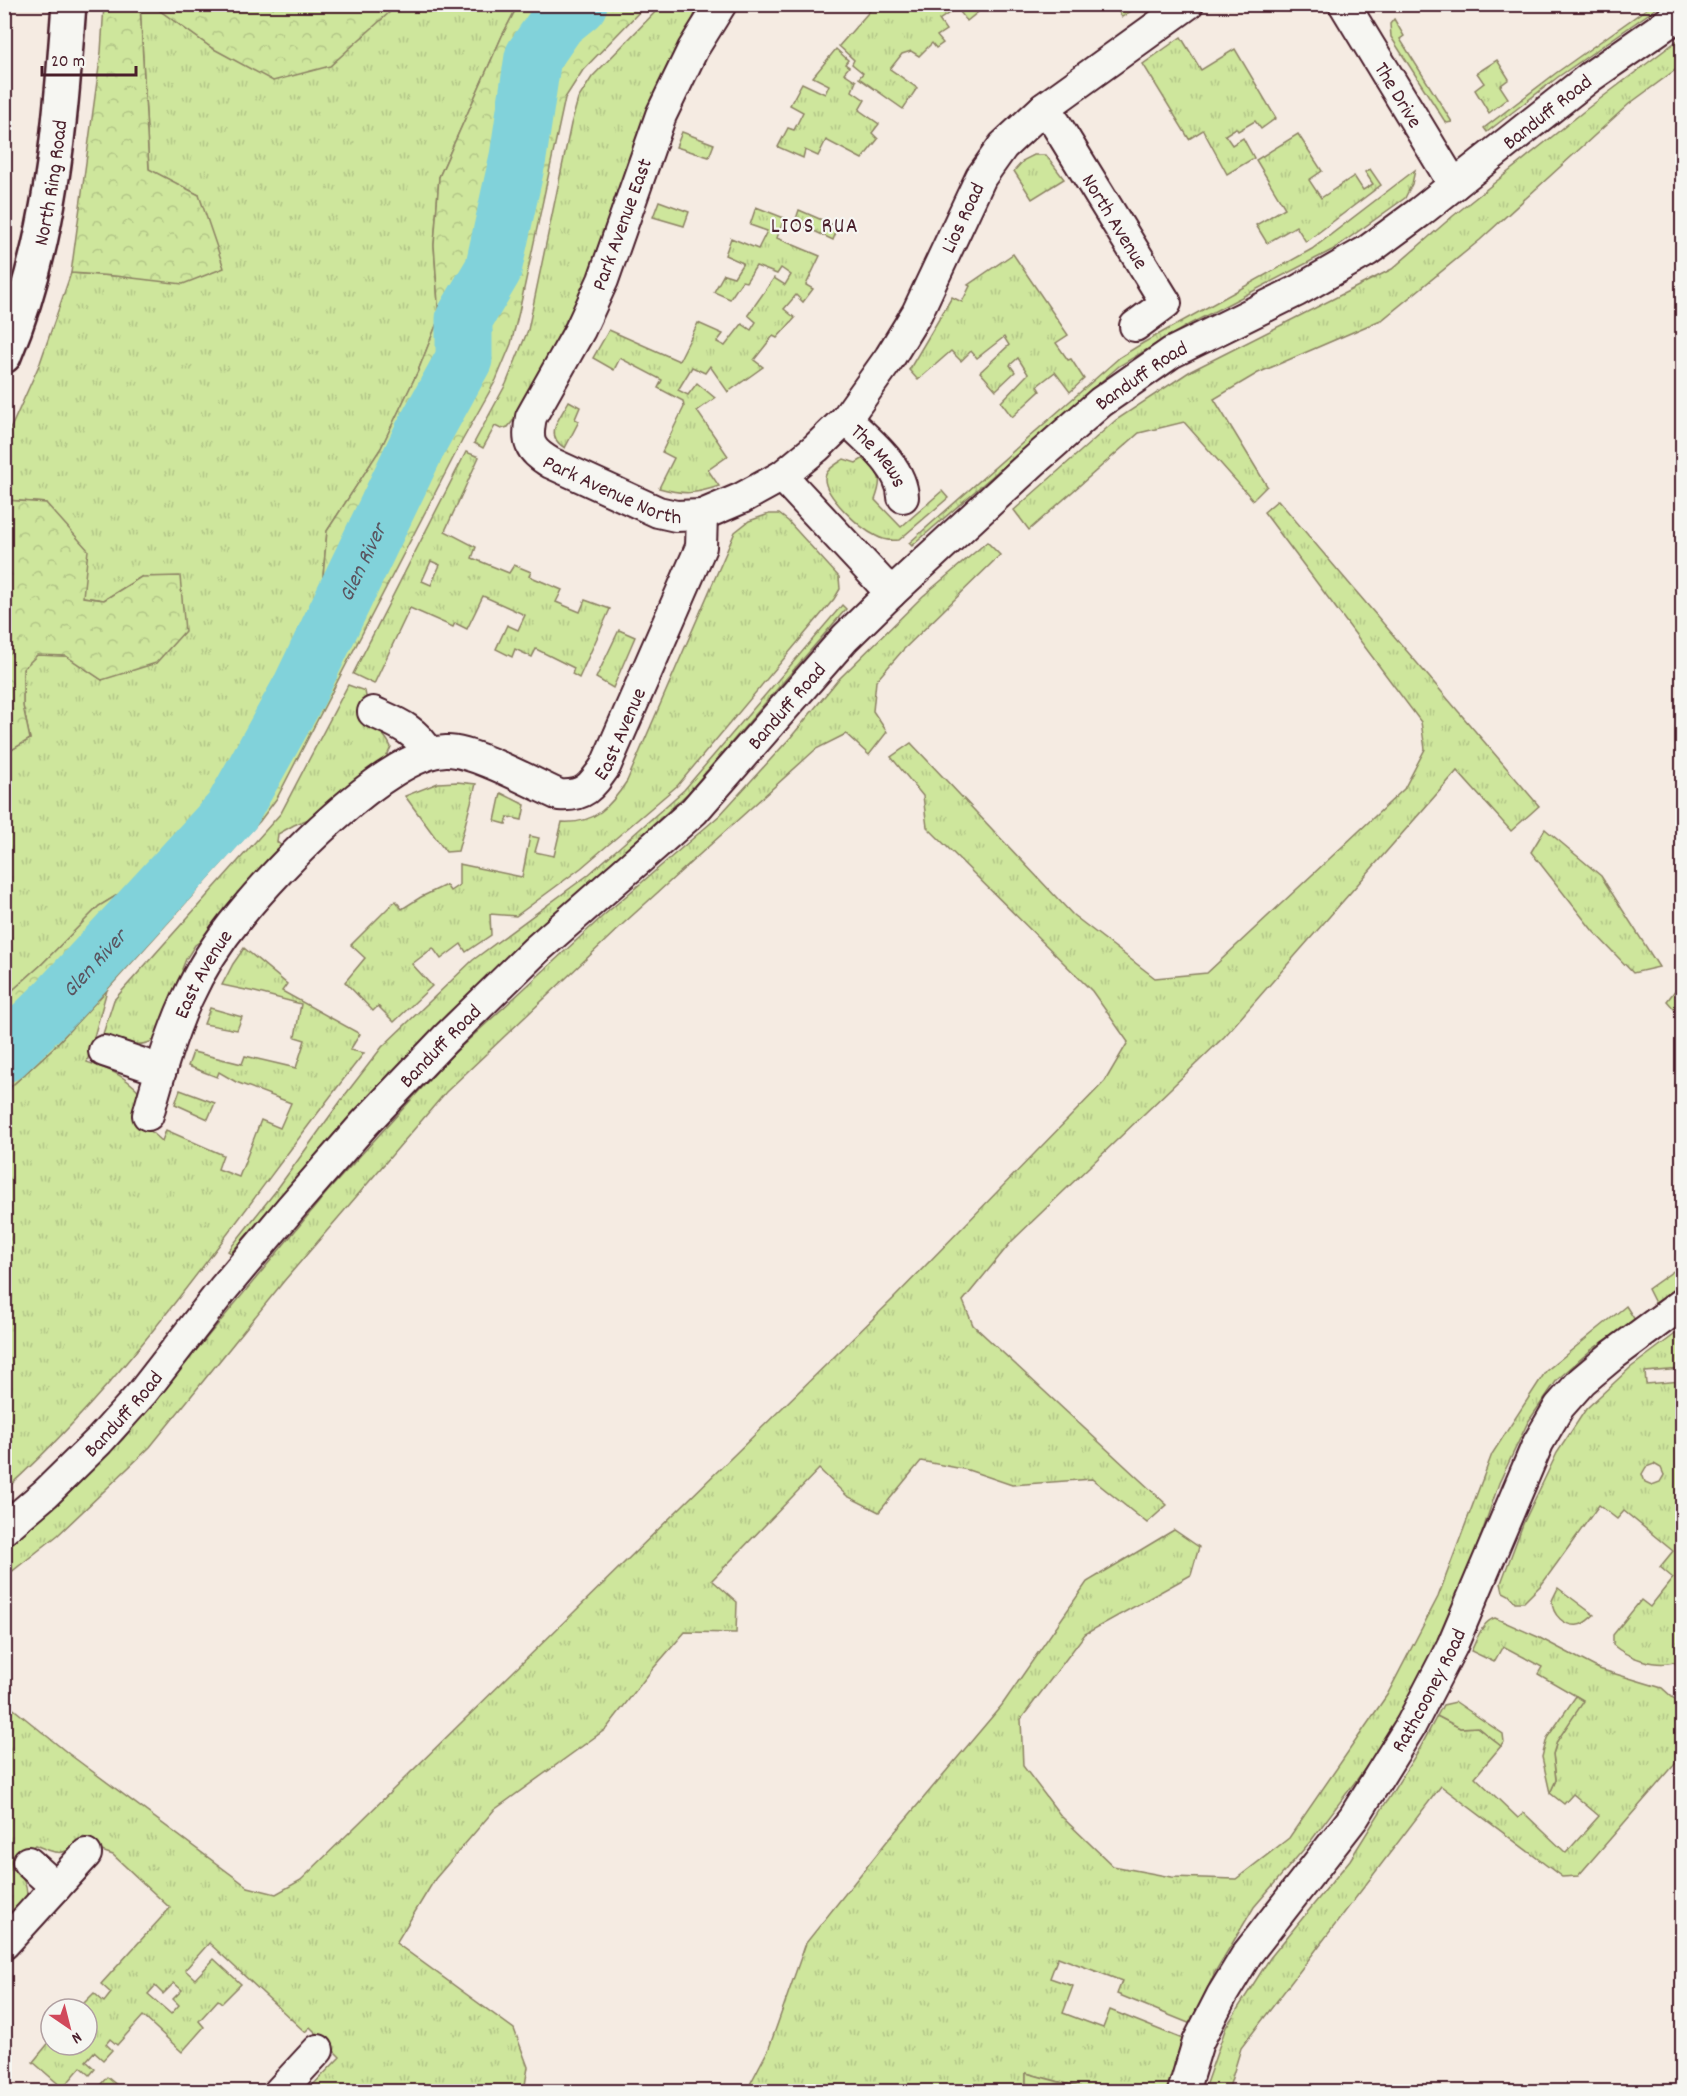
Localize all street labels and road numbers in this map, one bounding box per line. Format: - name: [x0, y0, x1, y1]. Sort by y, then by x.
- street label: The Drive: [1365, 57, 1428, 135]
- street label: Banduff Road: [1497, 69, 1600, 159]
- street label: North Ring Road: [28, 119, 77, 249]
- street label: Park Avenue East: [586, 154, 662, 295]
- street label: North Avenue: [1072, 169, 1154, 276]
- street label: Lios Road: [935, 179, 994, 259]
- street label: Banduff Road: [1089, 335, 1193, 419]
- street label: The Mews: [842, 418, 913, 492]
- street label: Park Avenue North: [536, 449, 682, 534]
- street label: Banduff Road: [742, 657, 835, 758]
- street label: East Avenue: [588, 684, 656, 788]
- street label: East Avenue: [168, 924, 242, 1024]
- street label: Banduff Road: [394, 999, 490, 1096]
- street label: Banduff Road: [78, 1366, 172, 1466]
- street label: Rathcooney Road: [1385, 1625, 1476, 1759]

